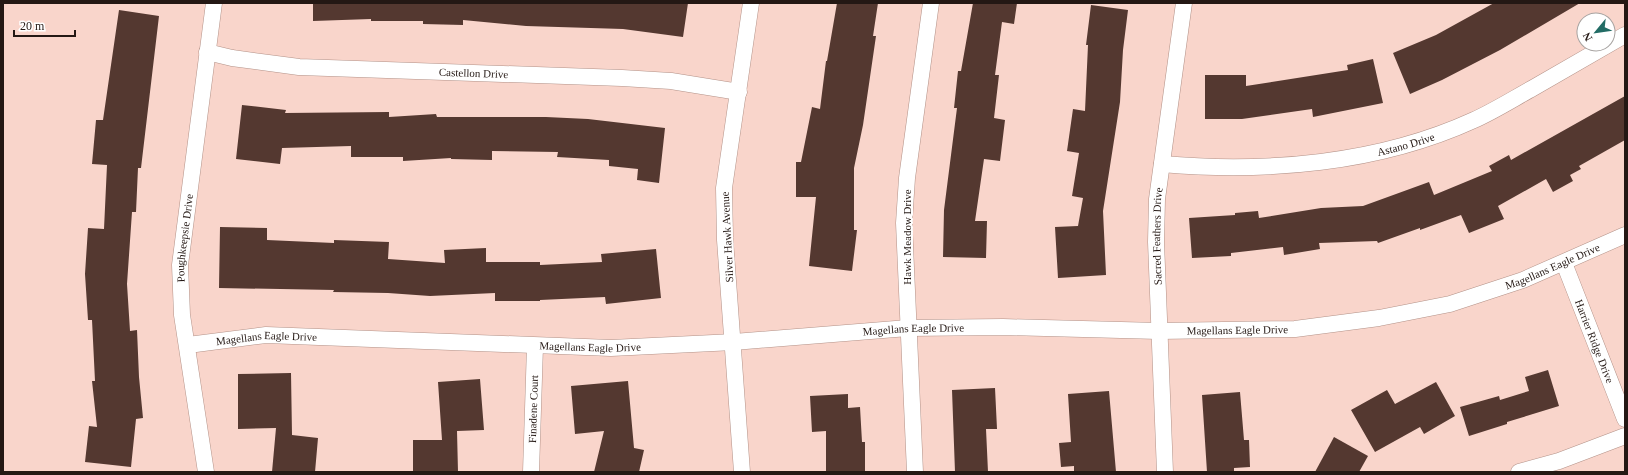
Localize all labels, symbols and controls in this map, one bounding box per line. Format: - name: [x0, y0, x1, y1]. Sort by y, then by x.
- scale bar: [14, 12, 75, 38]
- north arrow: [1576, 12, 1616, 52]
- text: 20 m: [20, 19, 45, 33]
- text: N: [1580, 30, 1594, 43]
- street label: Castellon Drive: [439, 66, 509, 80]
- street label: Astano Drive: [1376, 130, 1436, 158]
- street label: Sacred Feathers Drive: [1150, 186, 1165, 285]
- street label: Hawk Meadow Drive: [901, 189, 913, 285]
- street label: Silver Hawk Avenue: [719, 191, 735, 283]
- street label: Poughkeepsie Drive: [174, 193, 195, 283]
- street label: Magellans Eagle Drive: [1504, 241, 1602, 291]
- street label: Harrier Ridge Drive: [1573, 298, 1616, 385]
- street label: Magellans Eagle Drive: [862, 321, 964, 338]
- street label: Magellans Eagle Drive: [1187, 323, 1288, 337]
- street label: Magellans Eagle Drive: [215, 329, 317, 347]
- street label: Magellans Eagle Drive: [539, 339, 641, 354]
- street label: Finadene Court: [526, 375, 540, 443]

